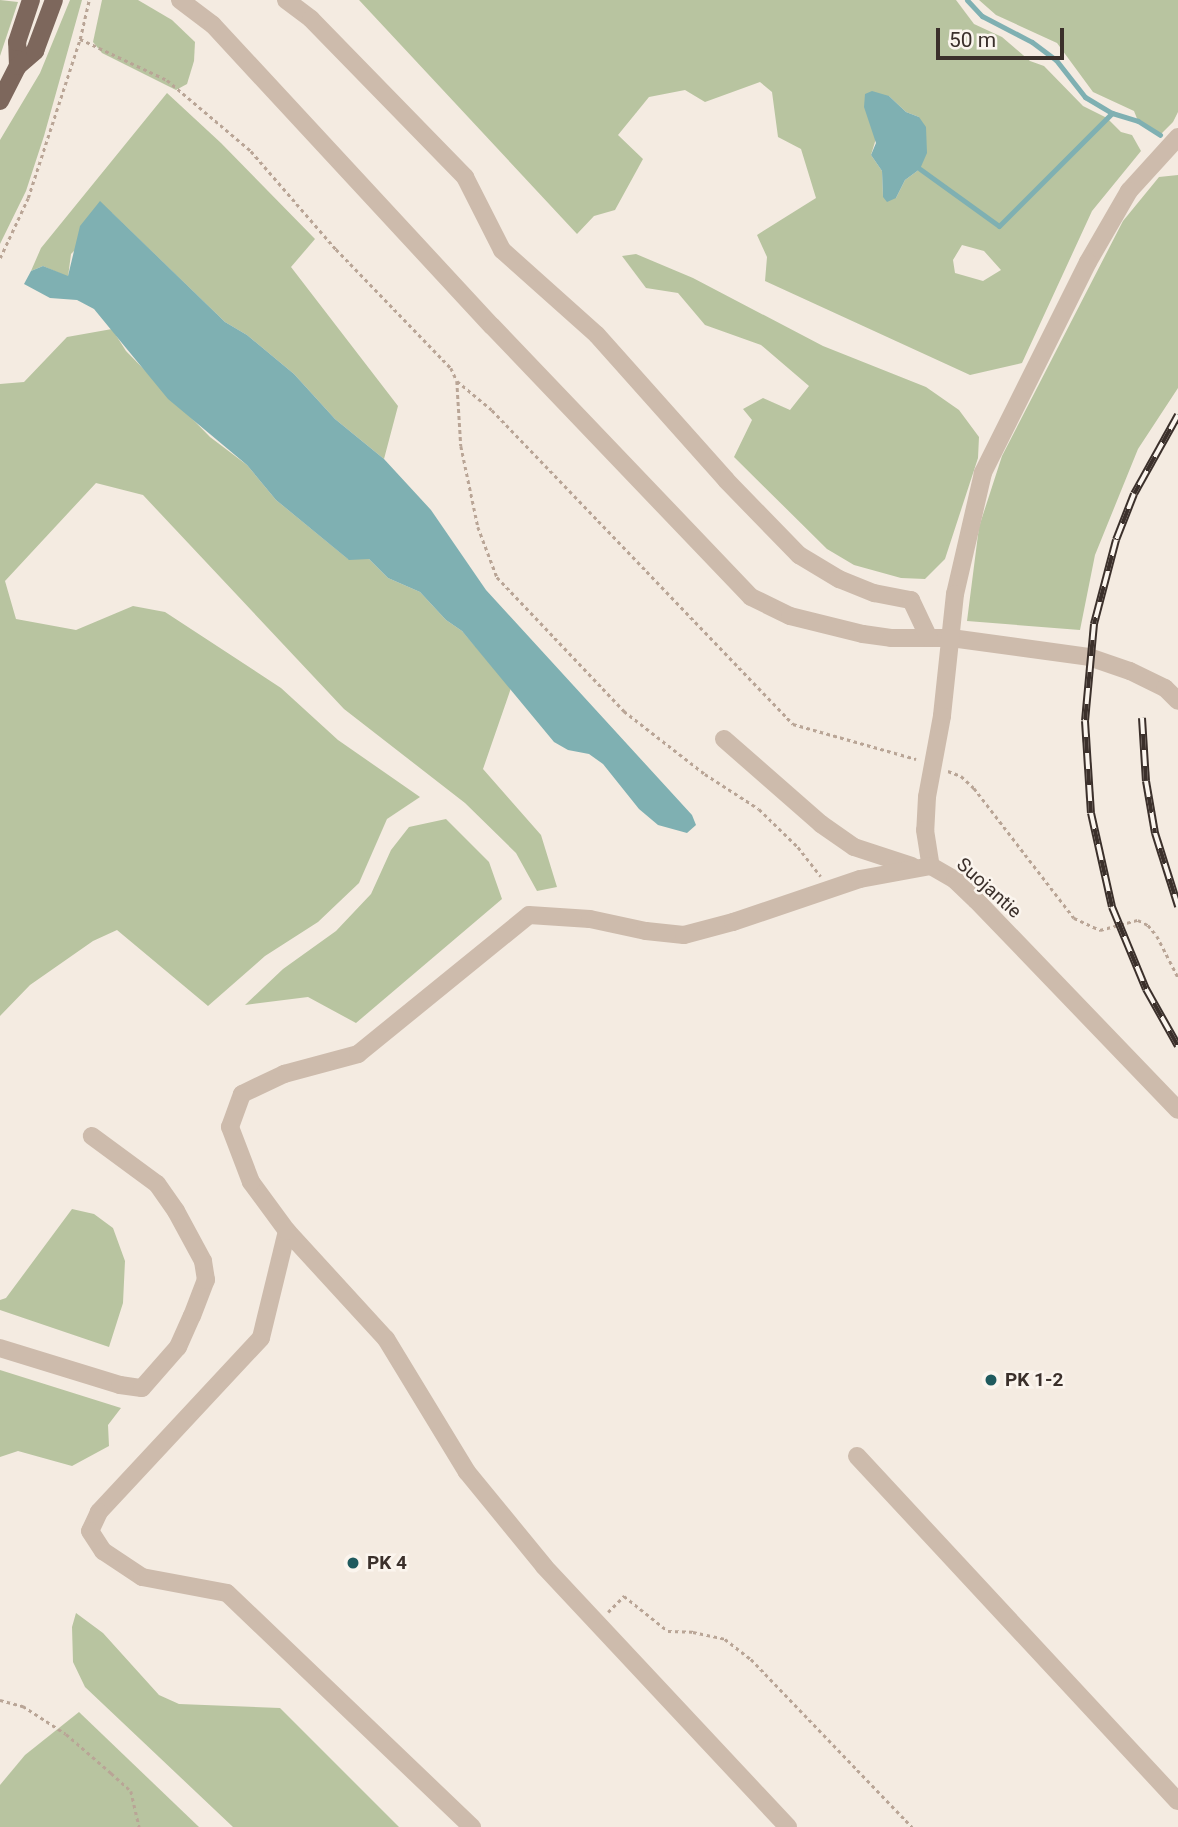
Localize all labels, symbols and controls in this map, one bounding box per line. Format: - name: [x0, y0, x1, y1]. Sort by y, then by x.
- scale bar: [940, 14, 1068, 58]
- text: 50 m: [949, 28, 996, 52]
- street label: Suojantie: [952, 853, 1026, 923]
- place label: PK 1-2: [1005, 1369, 1063, 1391]
- marker: PK 1-2: [983, 1372, 999, 1388]
- place label: PK 4: [367, 1552, 407, 1574]
- marker: PK 4: [345, 1555, 361, 1571]

